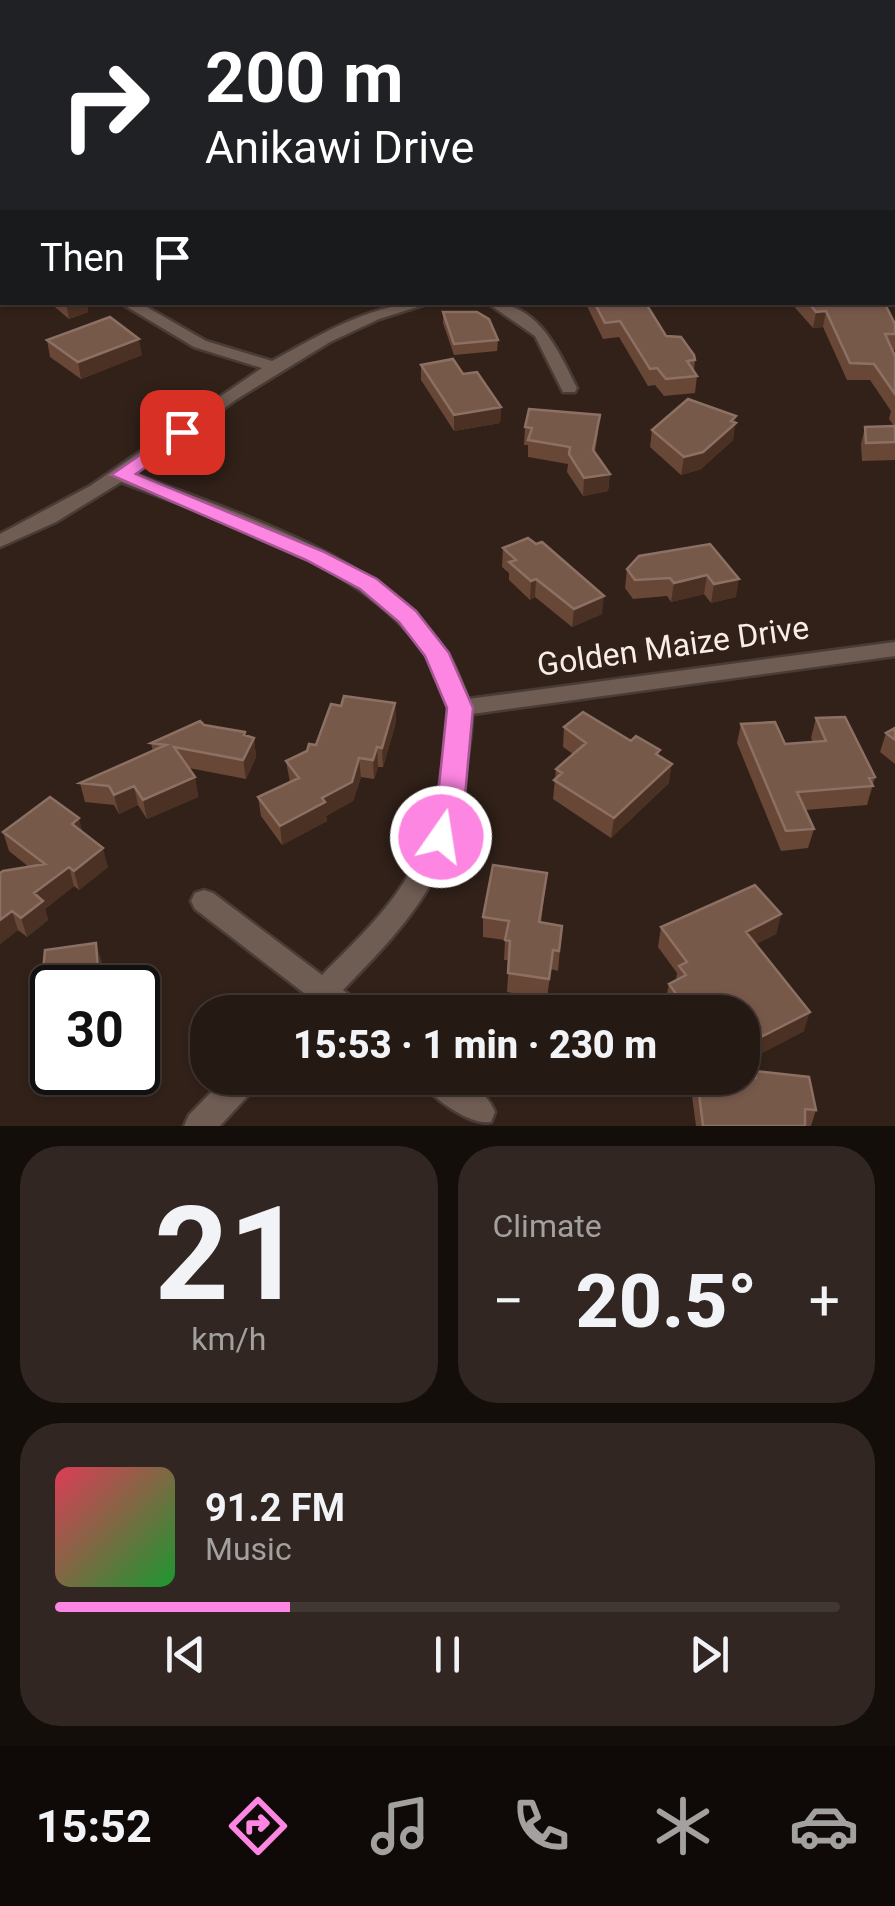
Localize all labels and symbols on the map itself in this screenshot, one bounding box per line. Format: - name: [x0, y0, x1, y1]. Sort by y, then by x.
- pin: [140, 390, 225, 475]
- street label: Golden Maize Drive: [535, 608, 811, 684]
- position arrow: [389, 785, 493, 889]
- speed limit sign: 30: [30, 965, 160, 1095]

